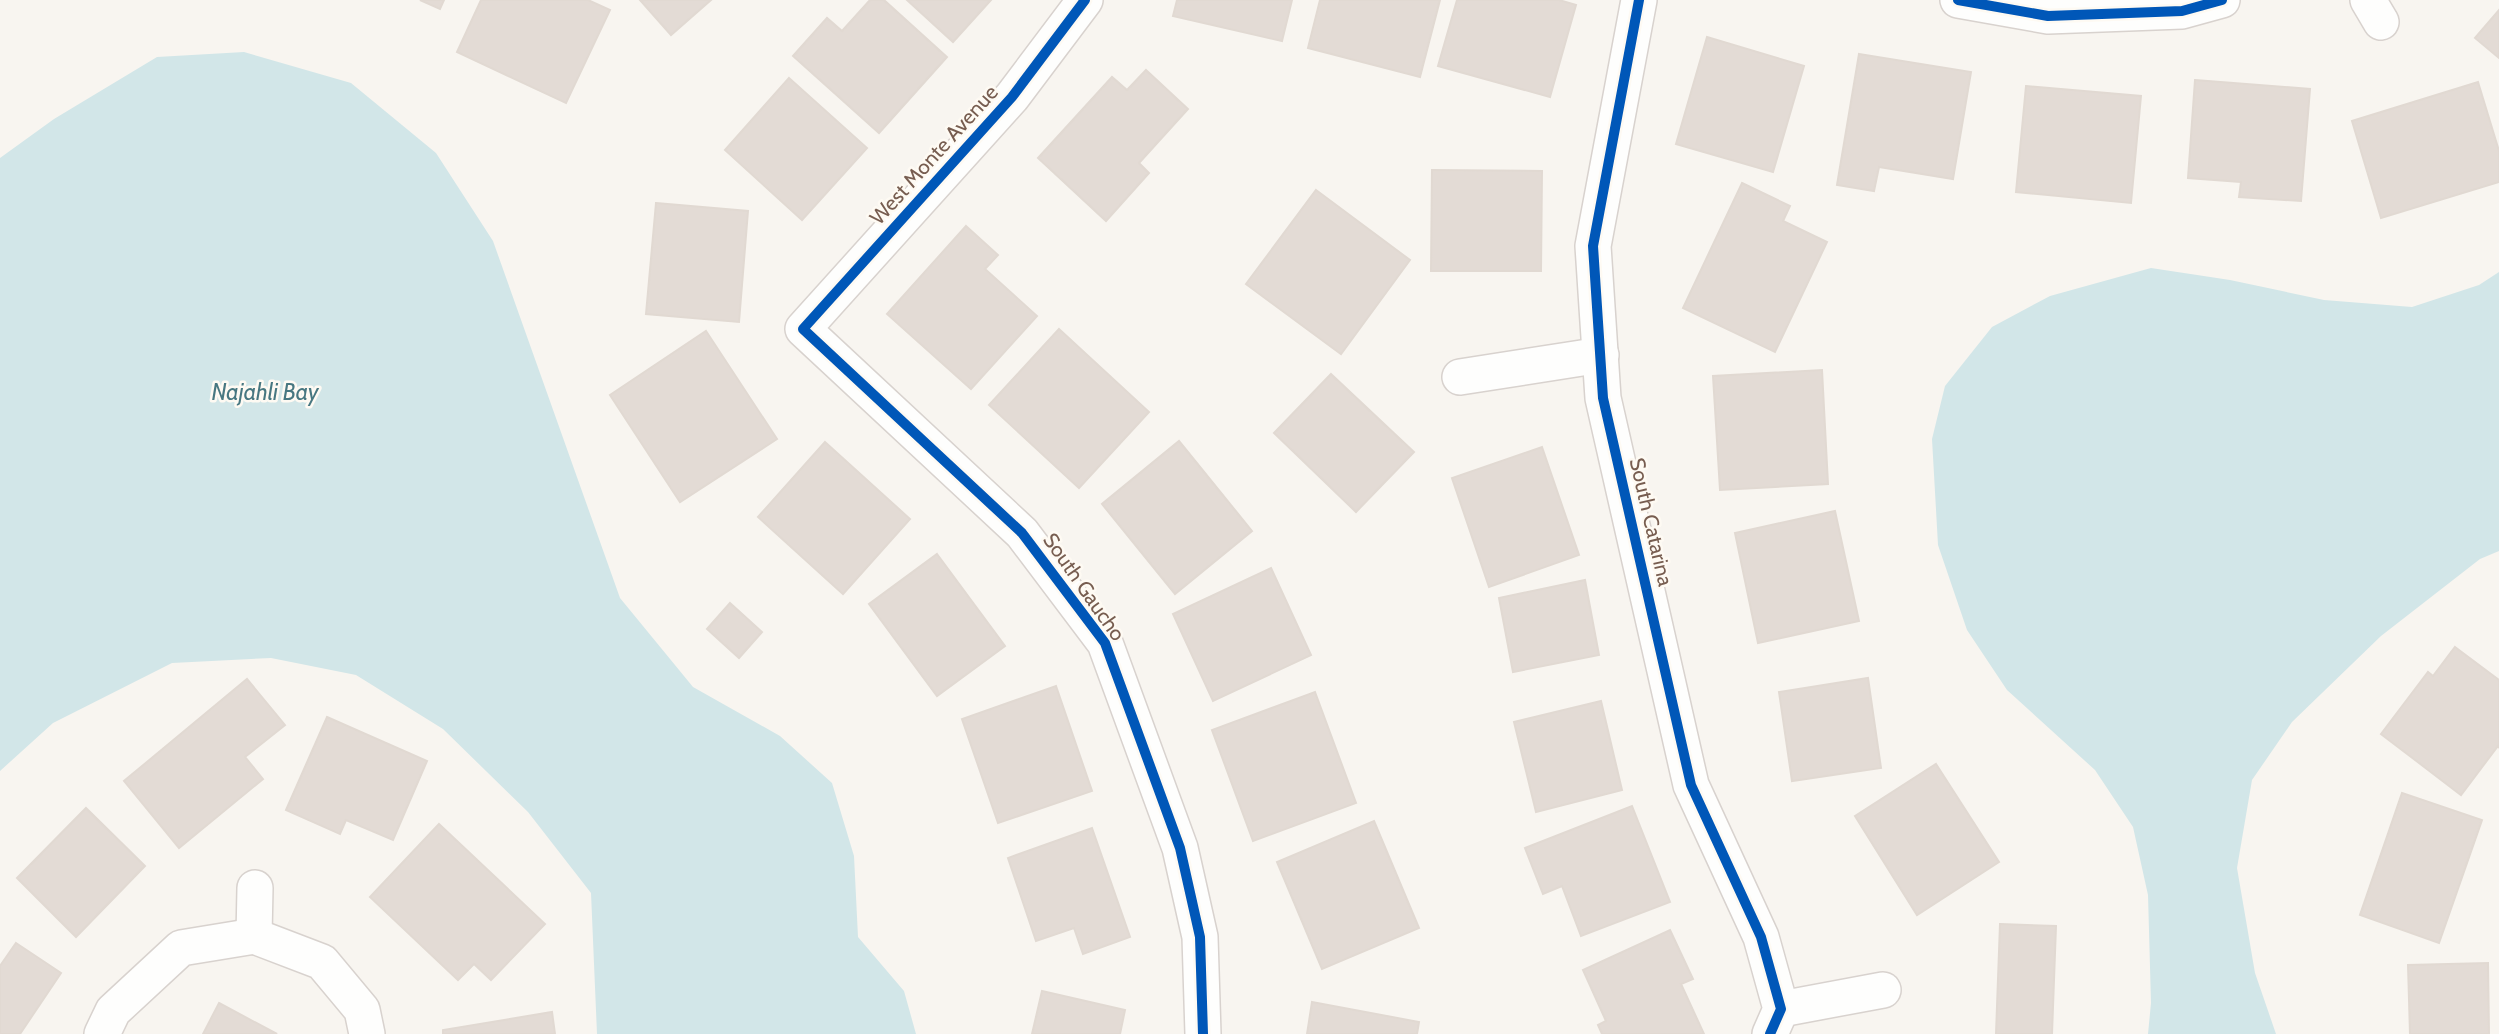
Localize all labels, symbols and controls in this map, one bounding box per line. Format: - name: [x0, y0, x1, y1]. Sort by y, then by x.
- street label: West Monte Avenue: [864, 80, 1003, 230]
- water label: Najahli Bay: [212, 378, 320, 406]
- street label: South Catarina: [1625, 455, 1678, 588]
- street label: South Gaucho: [1038, 528, 1131, 645]

